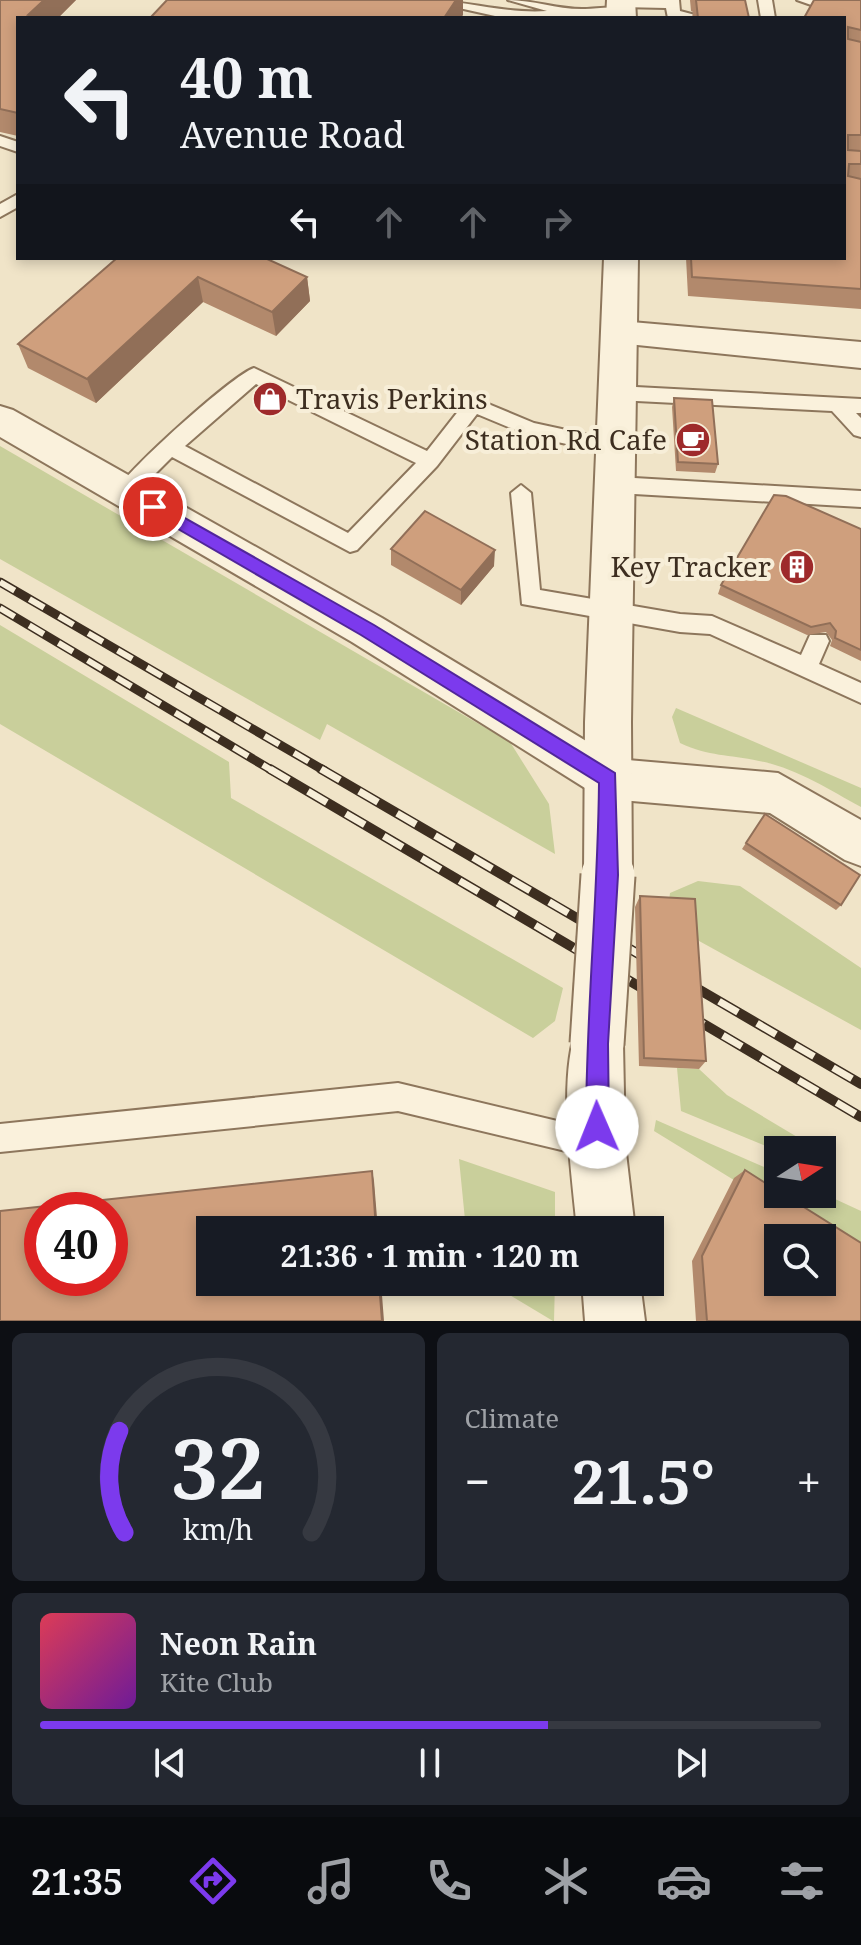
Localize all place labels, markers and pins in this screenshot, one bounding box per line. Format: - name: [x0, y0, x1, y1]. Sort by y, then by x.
- place label: Travis Perkins: [296, 379, 488, 417]
- shop icon: Travis Perkins: [251, 380, 289, 418]
- place label: Station Rd Cafe: [465, 420, 667, 458]
- cafe icon: Station Rd Cafe: [674, 421, 712, 459]
- pin: [119, 473, 187, 541]
- place label: Key Tracker: [611, 547, 771, 585]
- building icon: Key Tracker: [778, 548, 816, 586]

